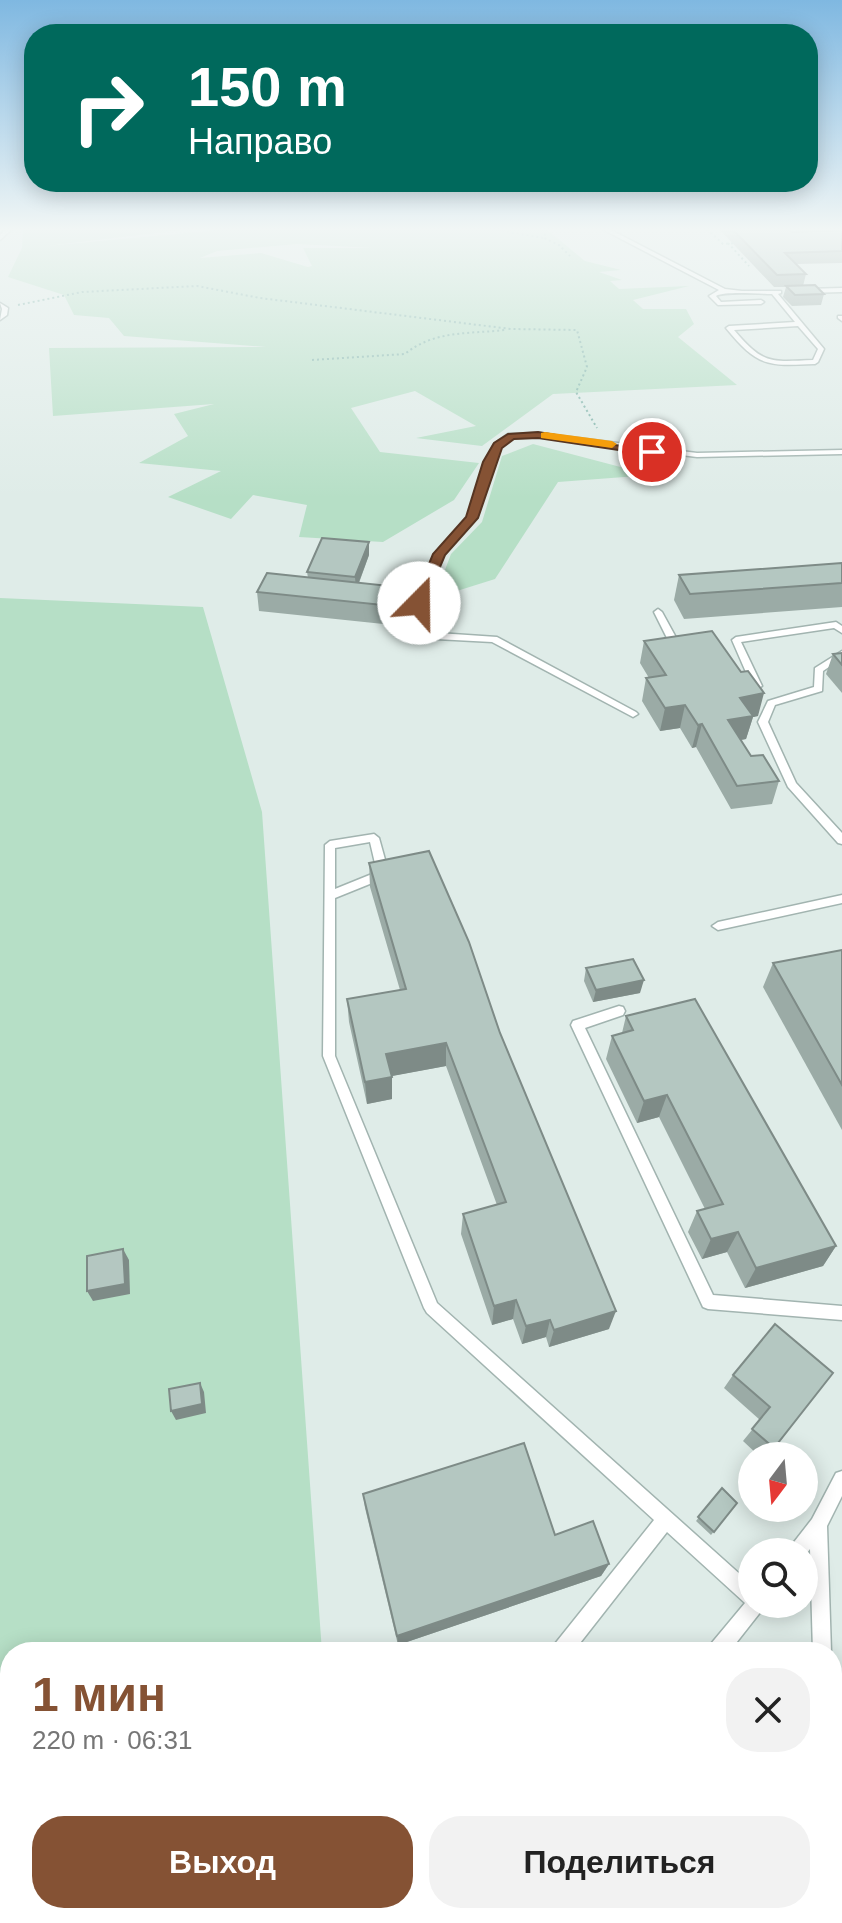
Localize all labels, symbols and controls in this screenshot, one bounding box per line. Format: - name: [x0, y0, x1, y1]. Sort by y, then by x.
- text: 150 m: [188, 55, 347, 118]
- icon: right: [56, 56, 160, 160]
- text: Направо: [188, 121, 332, 162]
- pin: [618, 418, 686, 486]
- icon: arrive: [630, 430, 674, 474]
- position arrow: [377, 561, 461, 645]
- north arrow: [738, 1442, 818, 1522]
- map controls: [738, 1442, 818, 1618]
- button: search: [738, 1538, 818, 1618]
- text: 1 мин: [32, 1668, 166, 1721]
- button: close: [726, 1668, 810, 1752]
- text: 220 m · 06:31: [32, 1725, 192, 1755]
- button: Выход: [32, 1816, 413, 1908]
- button: Поделиться: [429, 1816, 810, 1908]

